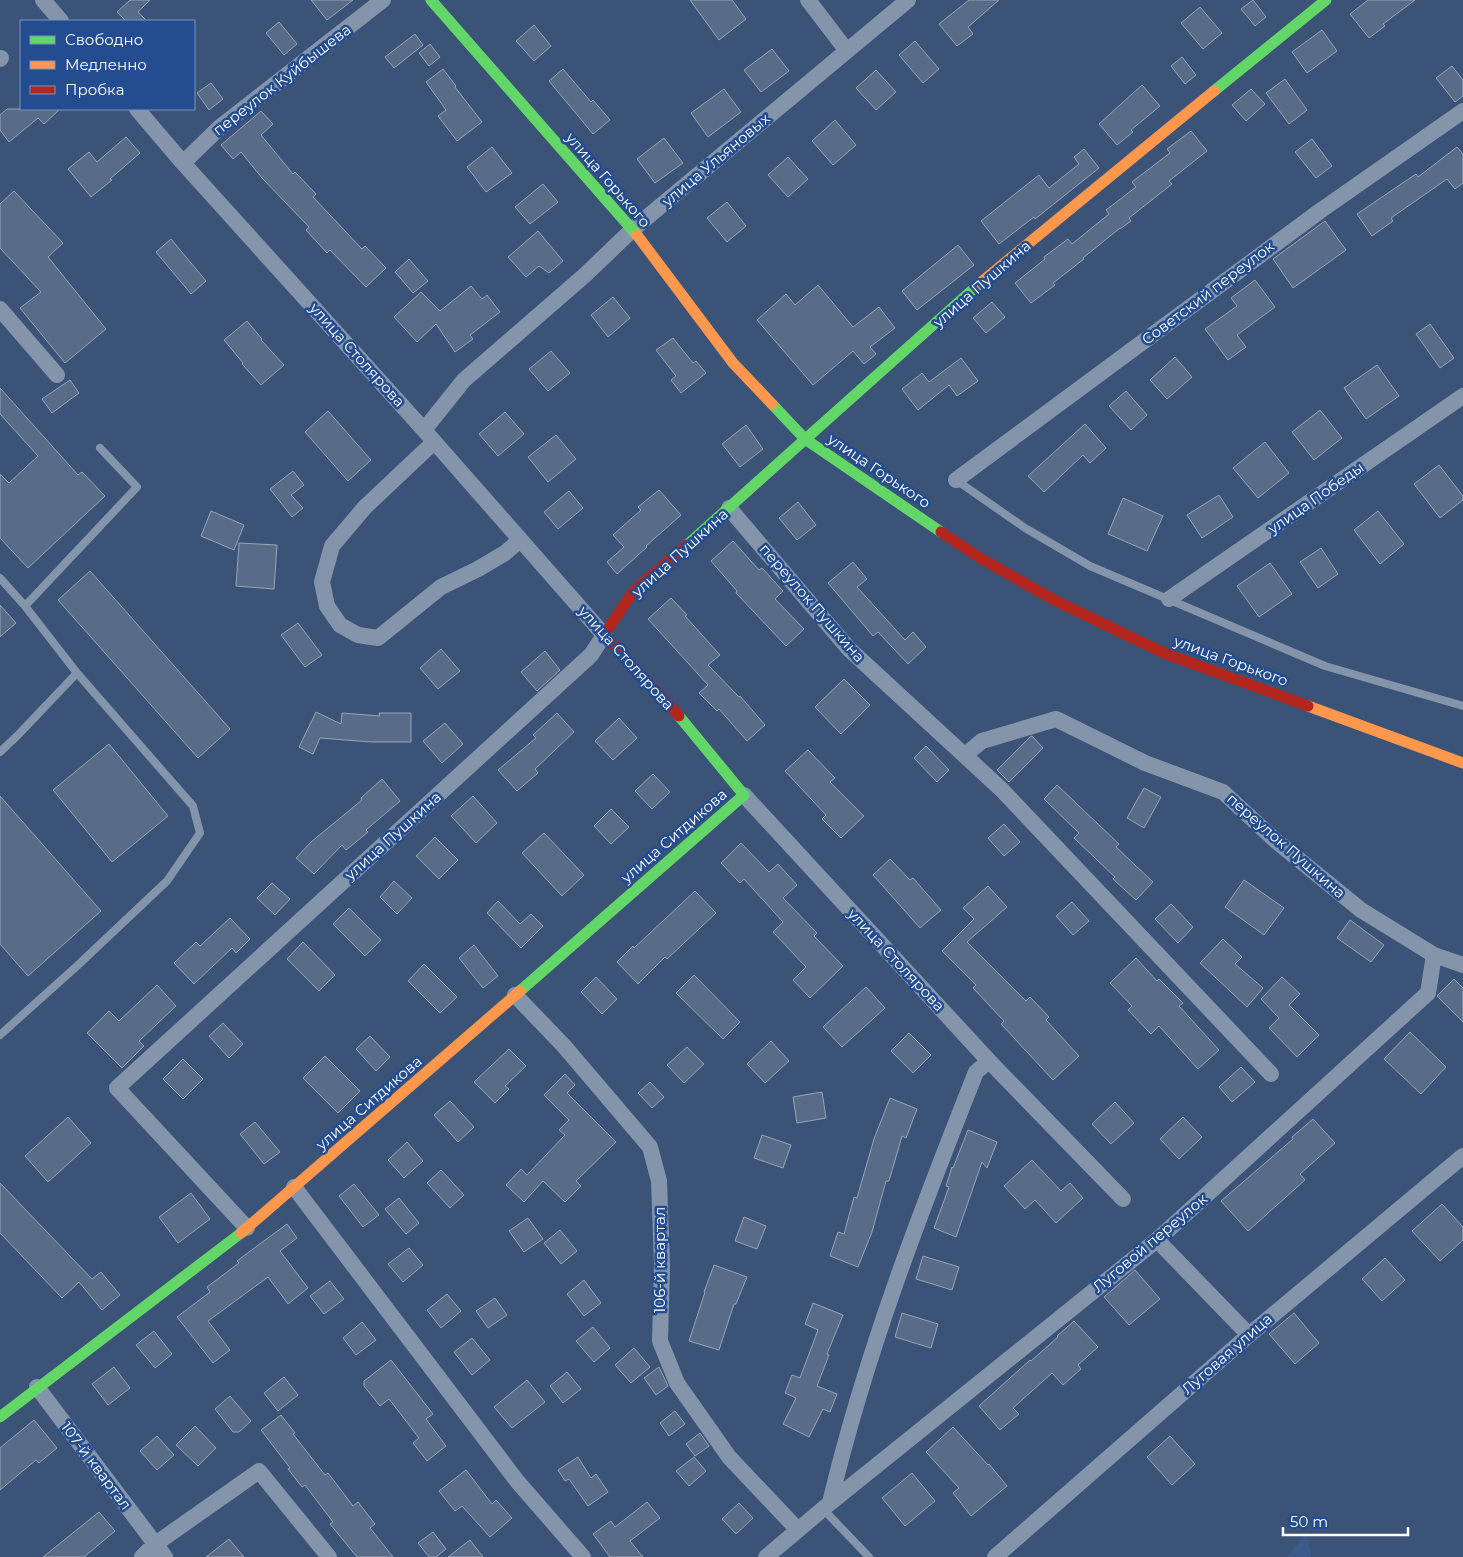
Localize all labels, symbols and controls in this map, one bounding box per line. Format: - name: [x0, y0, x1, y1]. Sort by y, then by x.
- legend: [20, 20, 195, 110]
- street label: переулок Куйбышева: [209, 20, 355, 139]
- text: Свободно: [65, 30, 143, 49]
- text: Медленно: [65, 55, 147, 74]
- text: Пробка: [65, 80, 124, 99]
- street label: улица Ульяновых: [657, 109, 774, 211]
- street label: улица Горького: [561, 127, 655, 231]
- street label: улица Пушкина: [928, 236, 1034, 332]
- street label: Советский переулок: [1138, 236, 1278, 349]
- street label: улица Столярова: [305, 298, 409, 411]
- street label: улица Горького: [823, 429, 934, 512]
- street label: улица Победы: [1263, 457, 1368, 538]
- street label: улица Пушкина: [627, 504, 732, 602]
- street label: переулок Пушкина: [756, 539, 869, 666]
- street label: улица Столярова: [574, 601, 678, 714]
- street label: улица Горького: [1171, 631, 1291, 690]
- street label: улица Ситдикова: [616, 784, 731, 888]
- street label: улица Пушкина: [340, 787, 445, 885]
- street label: переулок Пушкина: [1223, 789, 1350, 902]
- street label: улица Столярова: [843, 904, 949, 1015]
- street label: улица Ситдикова: [311, 1051, 426, 1155]
- street label: Луговой переулок: [1088, 1189, 1211, 1296]
- street label: 106-й квартал: [650, 1207, 669, 1313]
- street label: Луговая улица: [1177, 1309, 1276, 1398]
- street label: 107-й квартал: [57, 1418, 136, 1513]
- scale bar: [1283, 1504, 1408, 1536]
- text: 50 m: [1290, 1512, 1328, 1531]

